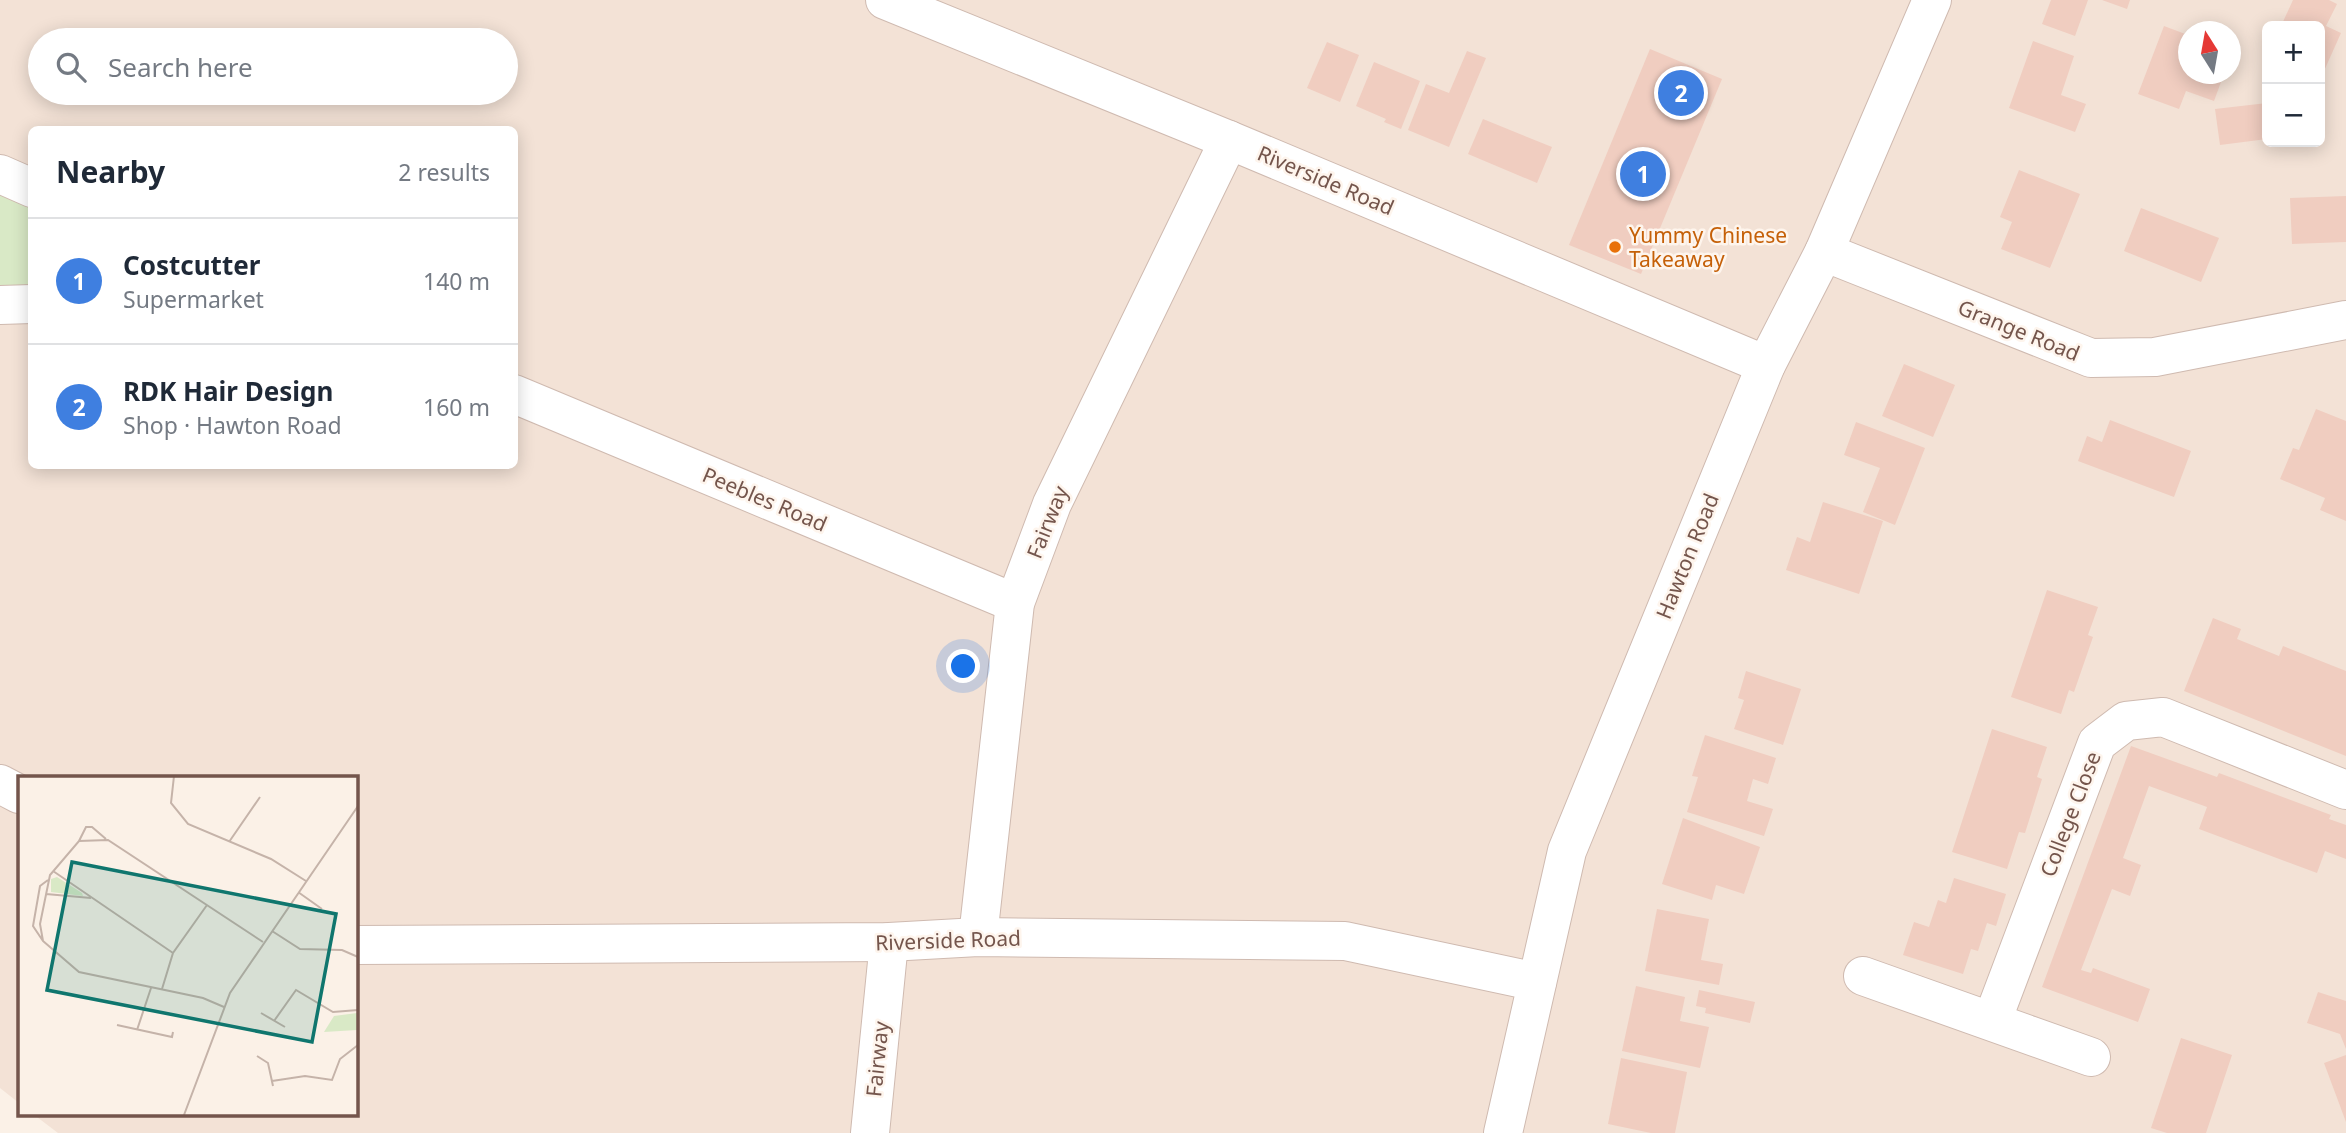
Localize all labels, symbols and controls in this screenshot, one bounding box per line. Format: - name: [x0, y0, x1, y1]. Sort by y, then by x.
- north arrow: [2178, 21, 2241, 84]
- map controls: [2262, 21, 2325, 147]
- button: +: [2262, 21, 2325, 84]
- search box: [28, 28, 518, 105]
- icon: search: [52, 48, 90, 86]
- text: Search here: [108, 49, 253, 85]
- pin: 2: [1658, 67, 1704, 119]
- button: −: [2262, 84, 2325, 147]
- street label: Riverside Road: [1253, 139, 1399, 221]
- pin: 1: [1620, 148, 1666, 200]
- text: Nearby: [56, 151, 165, 192]
- text: 2 results: [398, 156, 490, 188]
- place label: Yummy Chinese Takeaway: [1629, 221, 1787, 273]
- marker: Yummy Chinese Takeaway: [1607, 239, 1623, 255]
- text: Costcutter: [123, 247, 260, 283]
- text: 1: [72, 265, 86, 297]
- text: 140 m: [423, 265, 490, 297]
- text: Supermarket: [123, 283, 264, 315]
- street label: Grange Road: [1954, 293, 2084, 367]
- text: RDK Hair Design: [123, 373, 333, 409]
- text: 2: [72, 391, 86, 423]
- text: 160 m: [423, 391, 490, 423]
- text: Shop · Hawton Road: [123, 409, 342, 441]
- street label: Peebles Road: [699, 460, 831, 538]
- street label: Fairway: [1020, 481, 1074, 562]
- street label: Hawton Road: [1649, 489, 1725, 623]
- your location: [946, 649, 980, 683]
- street label: College Close: [2033, 747, 2107, 881]
- inset map: [18, 776, 357, 1116]
- street label: Riverside Road: [875, 923, 1021, 957]
- street label: Fairway: [859, 1020, 895, 1098]

